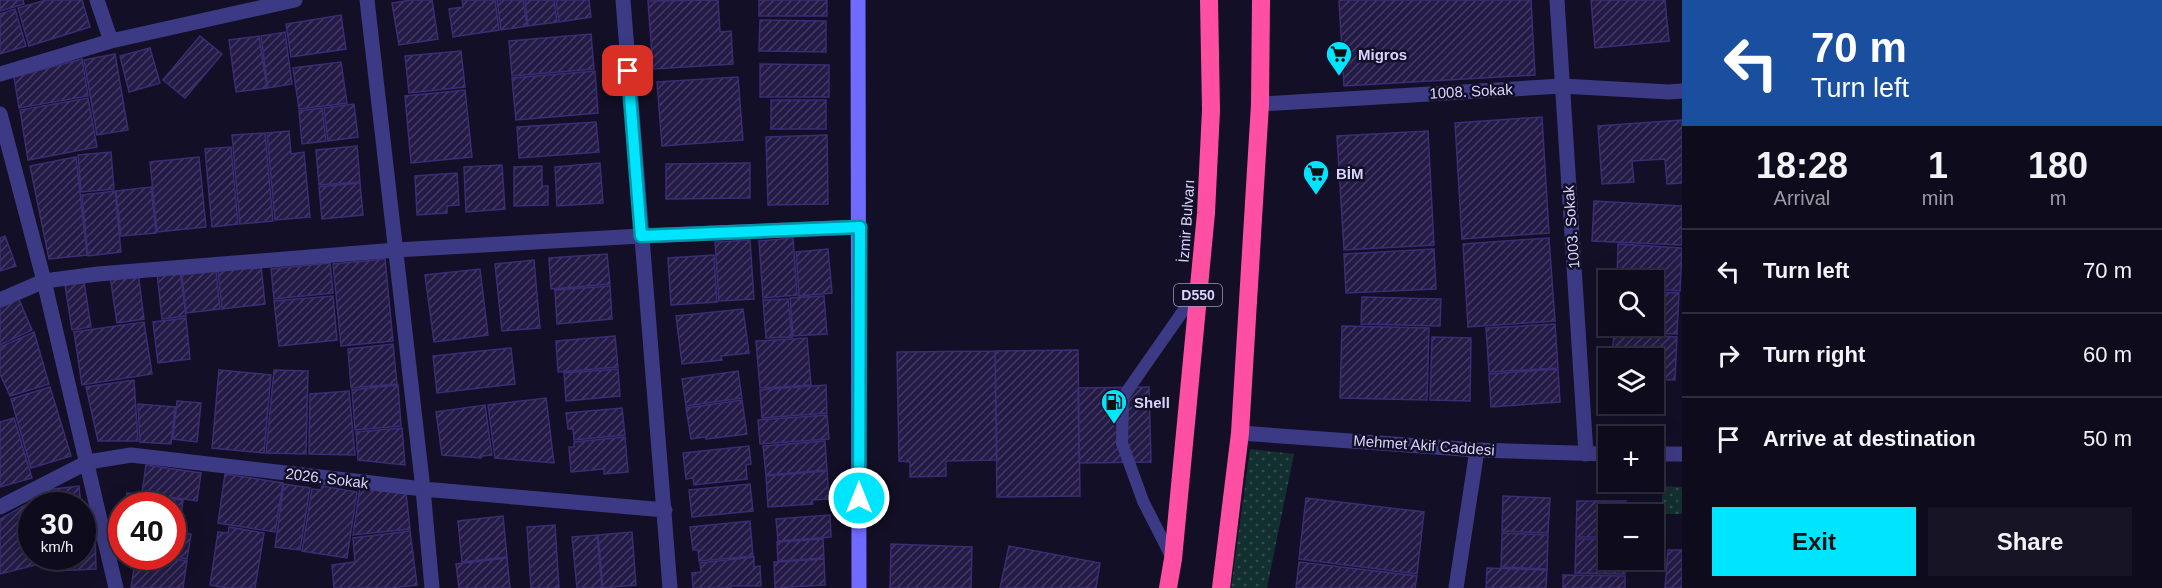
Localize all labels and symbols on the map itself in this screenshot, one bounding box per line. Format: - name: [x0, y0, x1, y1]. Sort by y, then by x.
- supermarket icon: Migros: [1324, 39, 1354, 77]
- pin: [602, 45, 653, 96]
- place label: Migros: [1358, 46, 1407, 63]
- street label: 1008. Sokak: [1429, 80, 1514, 102]
- supermarket icon: BİM: [1301, 158, 1331, 196]
- place label: BİM: [1336, 165, 1364, 182]
- street label: İzmir Bulvarı: [1175, 179, 1197, 263]
- street label: 1003. Sokak: [1560, 184, 1582, 269]
- road number: D550: [1174, 284, 1222, 306]
- fuel station icon: Shell: [1099, 387, 1129, 425]
- place label: Shell: [1134, 394, 1170, 411]
- street label: Mehmet Akif Caddesi: [1353, 432, 1495, 458]
- street label: 2026. Sokak: [285, 464, 370, 492]
- position arrow: [827, 466, 891, 530]
- speed limit sign: 40: [108, 492, 186, 570]

